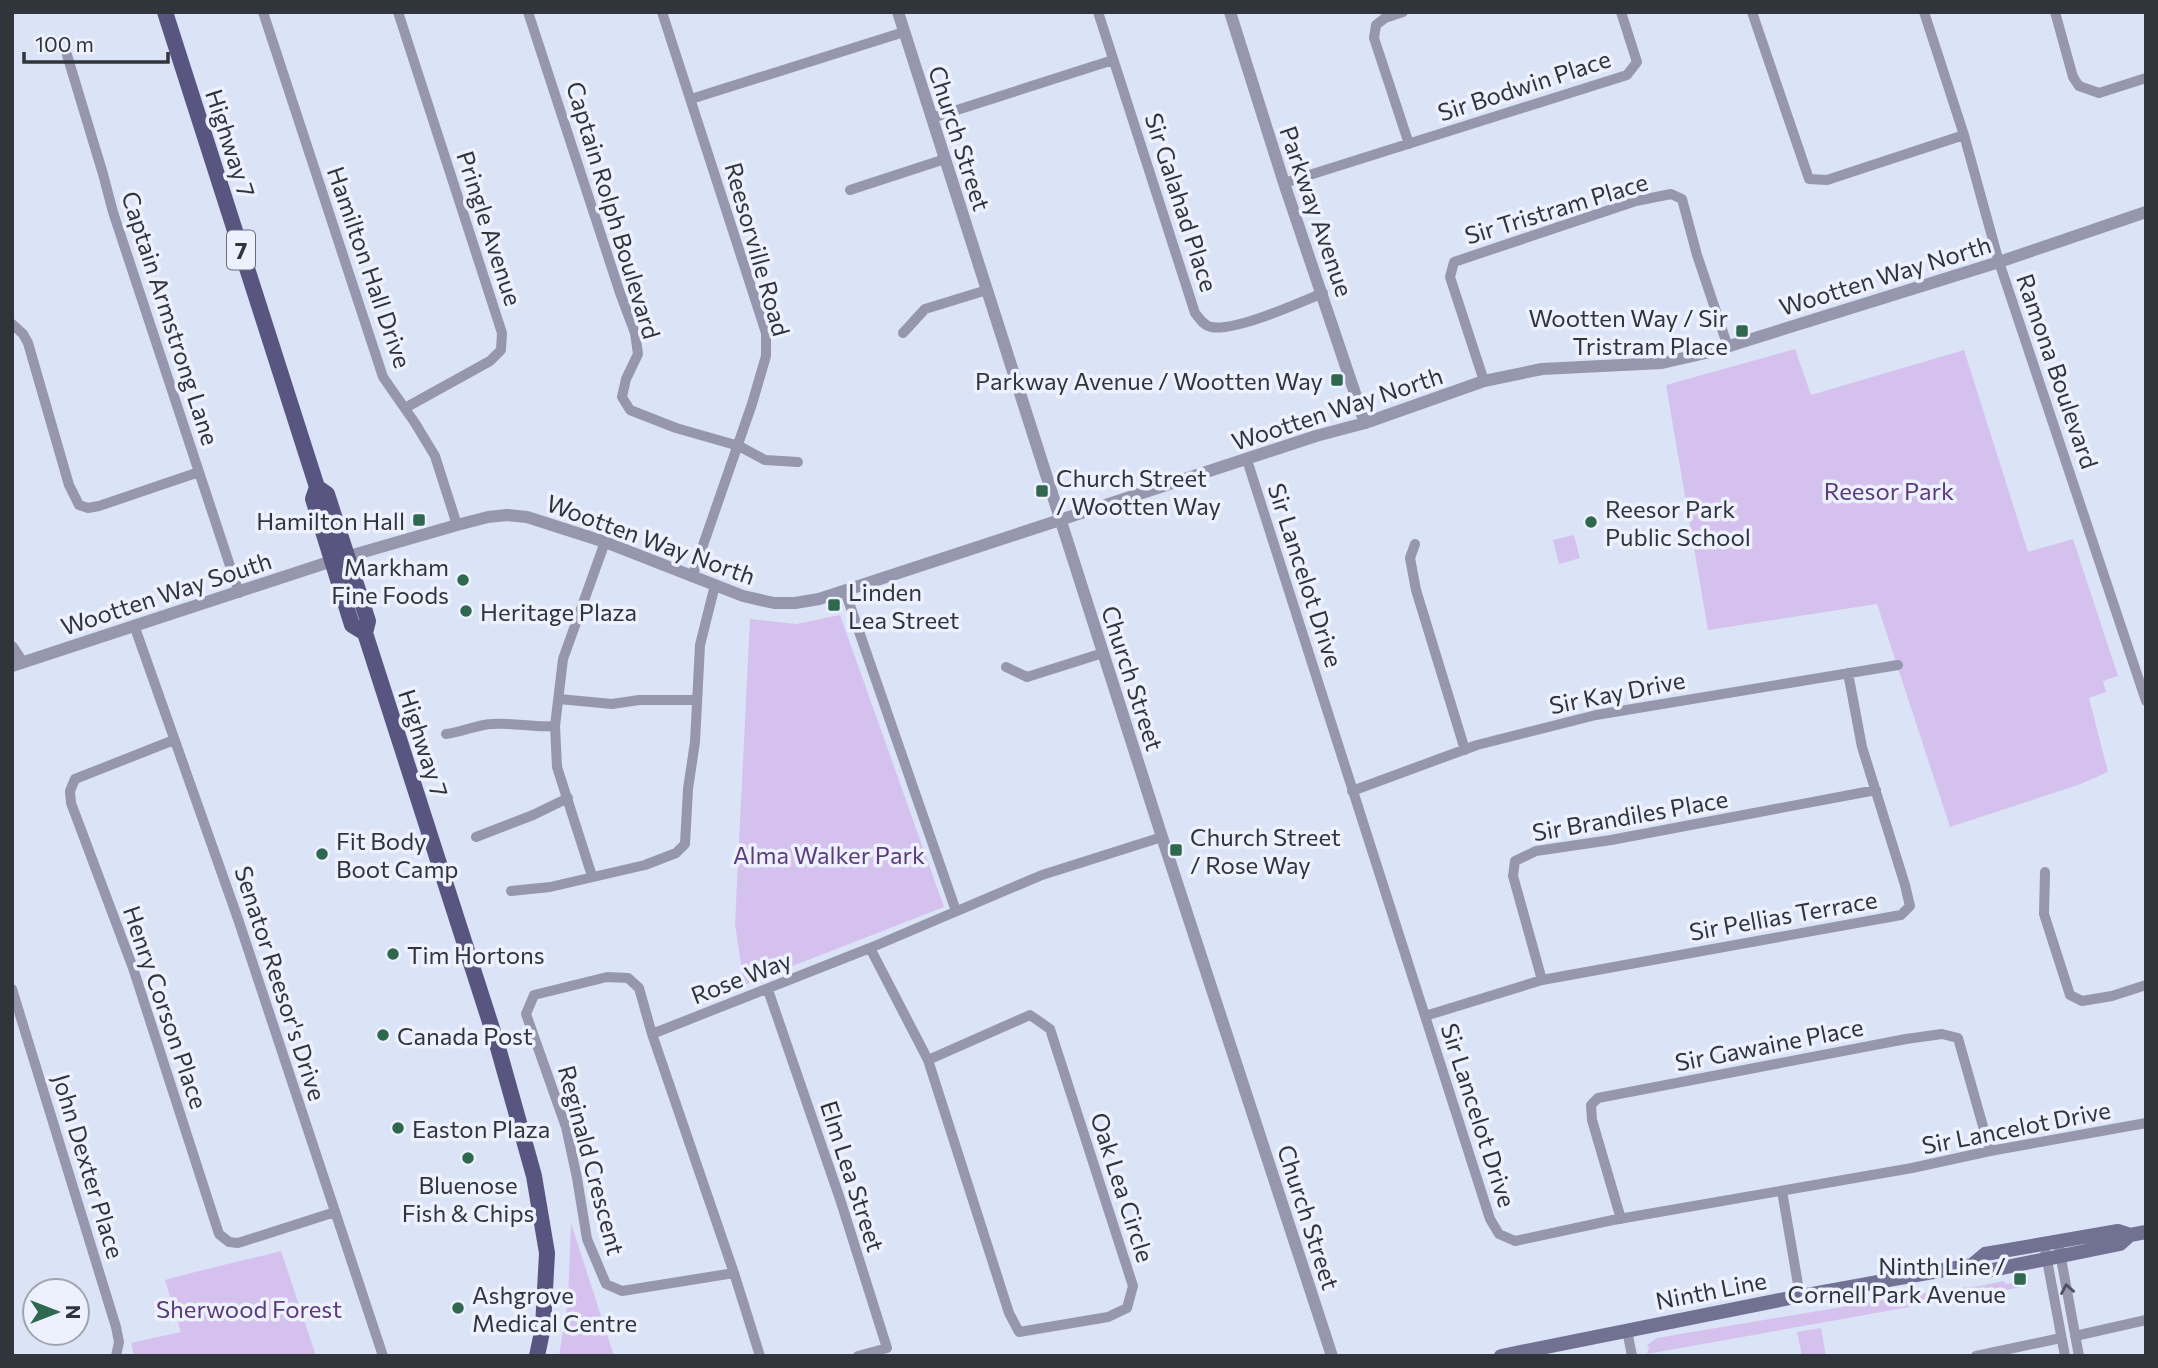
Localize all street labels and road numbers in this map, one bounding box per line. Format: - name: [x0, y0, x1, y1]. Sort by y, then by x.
- street label: Sir Bodwin Place: [1434, 43, 1614, 127]
- street label: Church Street: [923, 62, 997, 214]
- street label: Captain Rolph Boulevard: [561, 78, 667, 342]
- street label: Highway 7: [200, 85, 262, 201]
- street label: Sir Galahad Place: [1139, 109, 1225, 295]
- street label: Parkway Avenue: [1274, 122, 1360, 300]
- street label: Pringle Avenue: [451, 147, 529, 309]
- street label: Reesorville Road: [719, 159, 797, 339]
- street label: Hamilton Hall Drive: [322, 162, 418, 372]
- street label: Sir Tristram Place: [1461, 166, 1651, 250]
- street label: Captain Armstrong Lane: [116, 187, 226, 449]
- street label: Wootten Way North: [1776, 229, 1994, 321]
- road number: 7: [227, 230, 255, 270]
- street label: Ramona Boulevard: [2011, 270, 2105, 472]
- street label: Wootten Way North: [1228, 360, 1446, 456]
- street label: Sir Lancelot Drive: [1263, 479, 1349, 671]
- street label: Wootten Way North: [543, 488, 759, 590]
- street label: Wootten Way South: [57, 545, 275, 641]
- street label: Church Street: [1096, 602, 1170, 754]
- street label: Sir Kay Drive: [1547, 665, 1687, 719]
- street label: Highway 7: [393, 685, 455, 801]
- street label: Sir Brandiles Place: [1530, 784, 1730, 846]
- street label: Senator Reesor's Drive: [229, 862, 333, 1104]
- street label: Sir Pellias Terrace: [1687, 884, 1879, 946]
- street label: Henry Corson Place: [118, 902, 214, 1112]
- street label: Rose Way: [687, 945, 795, 1009]
- street label: Sir Gawaine Place: [1672, 1012, 1866, 1076]
- street label: Sir Lancelot Drive: [1436, 1019, 1522, 1211]
- street label: Reginald Crescent: [553, 1062, 631, 1258]
- street label: John Dexter Place: [47, 1070, 131, 1262]
- street label: Sir Lancelot Drive: [1919, 1094, 2113, 1160]
- street label: Elm Lea Street: [815, 1097, 891, 1255]
- street label: Oak Lea Circle: [1085, 1108, 1161, 1266]
- street label: Church Street: [1272, 1141, 1346, 1293]
- street label: Ninth Line: [1653, 1265, 1769, 1315]

